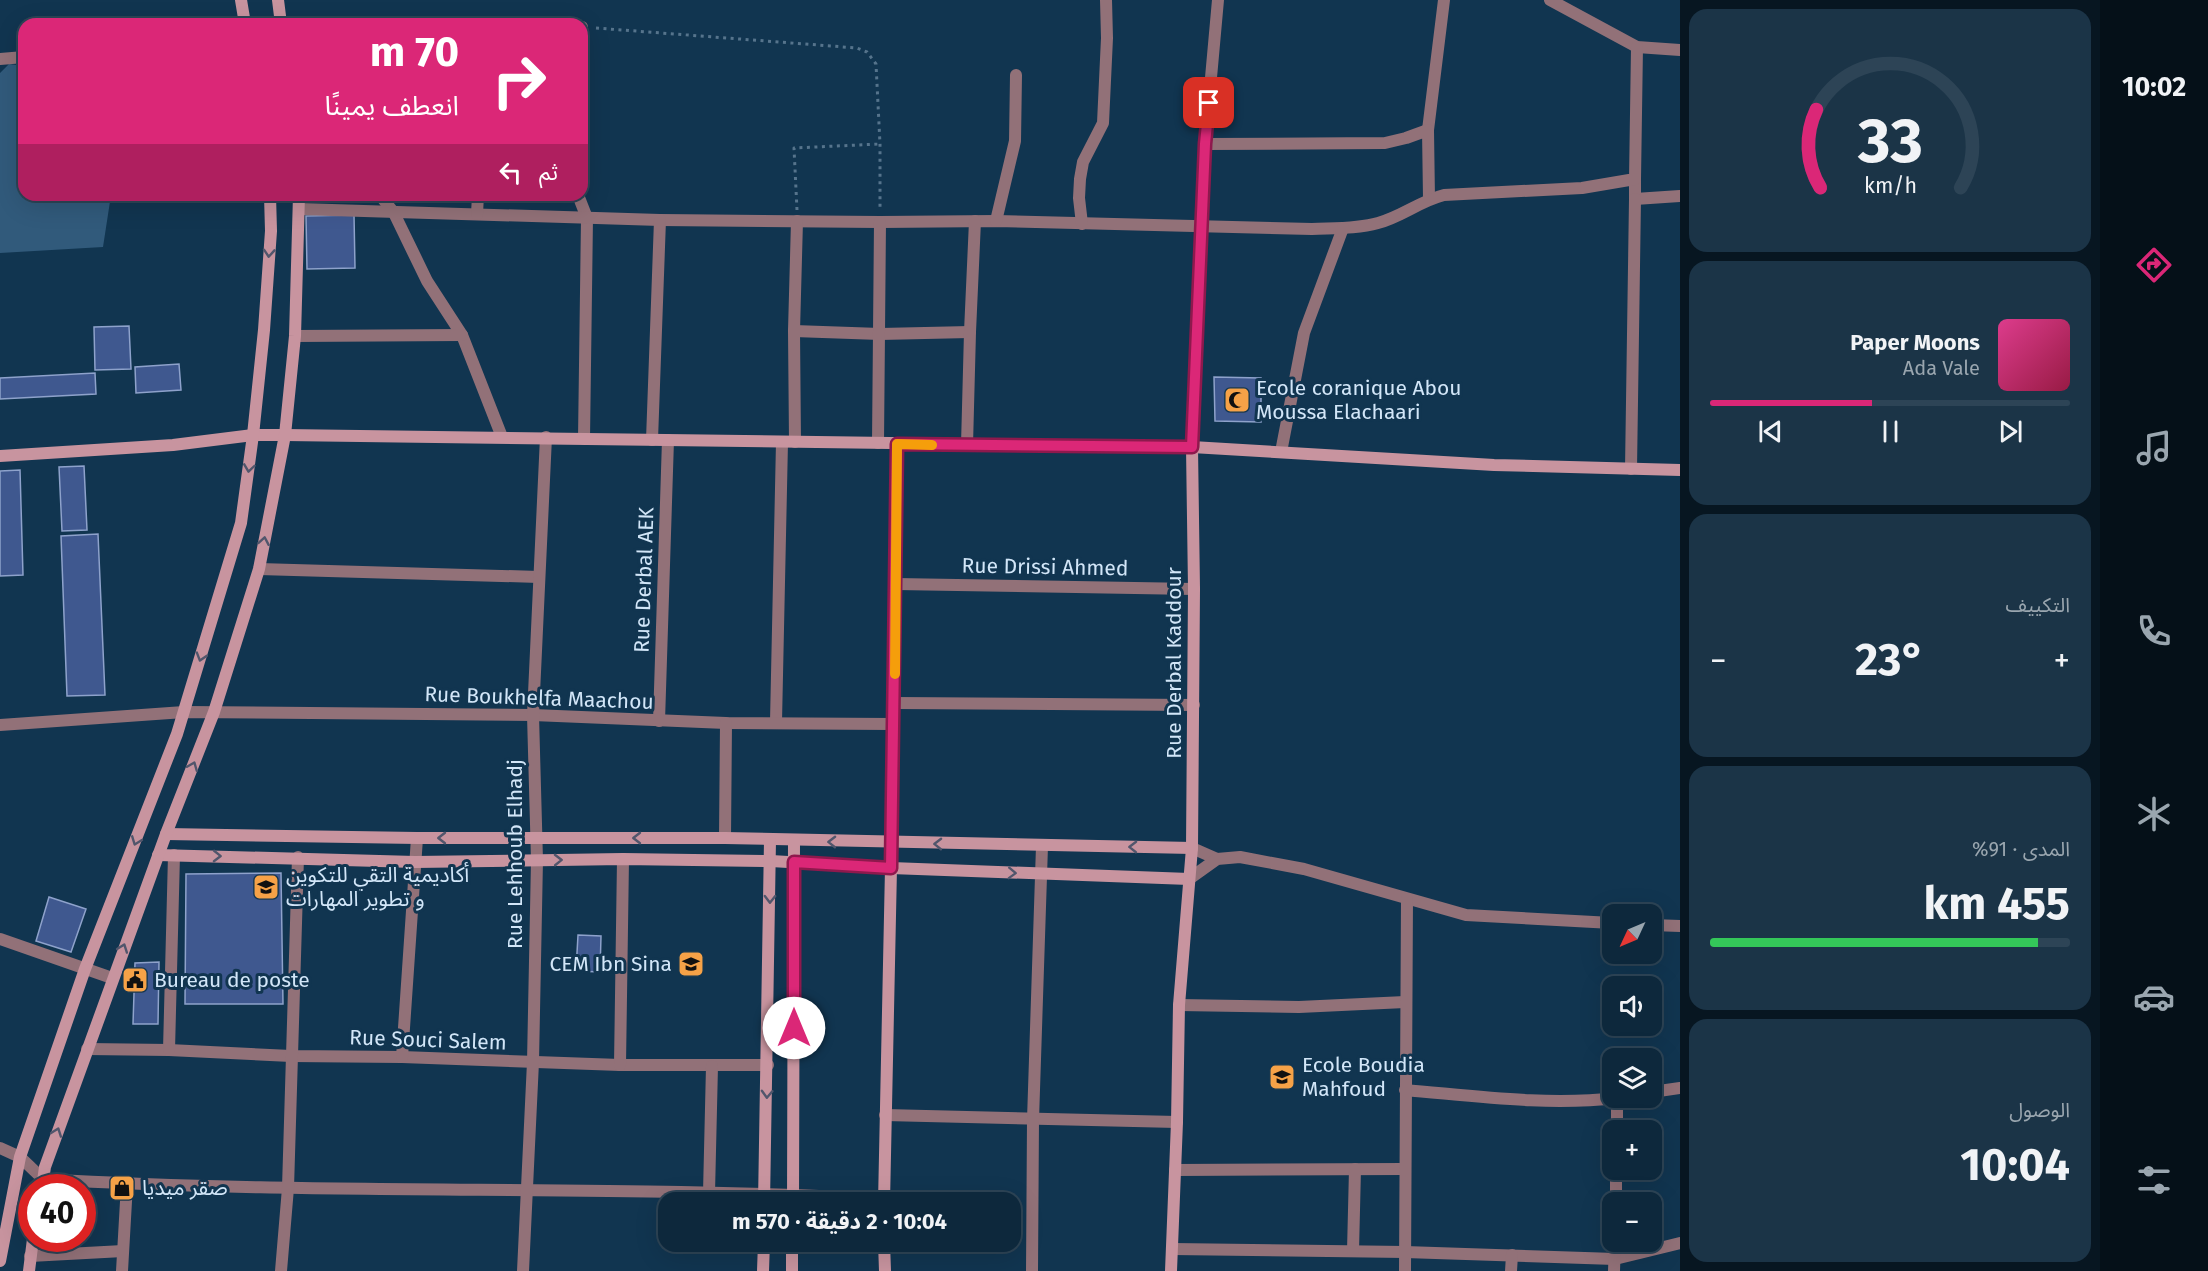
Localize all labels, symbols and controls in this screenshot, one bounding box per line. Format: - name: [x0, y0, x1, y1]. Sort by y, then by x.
- text: 70 m: [370, 27, 459, 77]
- icon: right: [480, 42, 558, 120]
- text: 10:02: [2122, 71, 2186, 103]
- pin: [1183, 77, 1234, 128]
- icon: arrive: [1192, 86, 1225, 119]
- text: انعطف يمينًا: [324, 90, 459, 122]
- text: 33: [1857, 104, 1922, 179]
- icon: left: [494, 156, 527, 189]
- text: ثم: [539, 159, 558, 186]
- text: km/h: [1863, 173, 1917, 199]
- icon: directions: [2133, 244, 2175, 286]
- one-way arrow: [263, 249, 276, 258]
- text: Paper Moons: [1850, 329, 1980, 356]
- text: Ada Vale: [1903, 356, 1980, 380]
- place label: Ecole coranique Abou Moussa Elachaari: [1256, 375, 1461, 425]
- mosque icon: Ecole coranique Abou Moussa Elachaari: [1222, 385, 1252, 415]
- icon: previous: [1754, 415, 1787, 448]
- icon: pause: [1874, 415, 1907, 448]
- icon: next: [1994, 415, 2027, 448]
- icon: music: [2133, 427, 2175, 469]
- one-way arrow: [243, 464, 255, 473]
- street label: Rue Derbal AEK: [628, 506, 660, 653]
- one-way arrow: [257, 536, 270, 546]
- street label: Rue Drissi Ahmed: [961, 553, 1129, 581]
- street label: Rue Derbal Kaddour: [1161, 567, 1187, 759]
- text: التكييف: [2006, 593, 2070, 617]
- icon: phone: [2133, 610, 2175, 652]
- text: 23°: [1855, 633, 1925, 687]
- text: −: [1710, 641, 1727, 681]
- text: +: [2054, 641, 2070, 681]
- one-way arrow: [196, 651, 208, 662]
- street label: Rue Boukhelfa Maachou: [424, 681, 654, 715]
- street label: Rue Lehhoub Elhadj: [502, 759, 528, 949]
- one-way arrow: [186, 761, 198, 772]
- icon: climate: [2133, 793, 2175, 835]
- one-way arrow: [438, 832, 447, 844]
- one-way arrow: [633, 832, 642, 844]
- one-way arrow: [131, 834, 143, 845]
- one-way arrow: [828, 836, 837, 848]
- text: المدى · 91%: [1972, 837, 2070, 861]
- one-way arrow: [934, 838, 943, 850]
- one-way arrow: [1129, 841, 1138, 853]
- one-way arrow: [212, 850, 221, 862]
- one-way arrow: [554, 853, 563, 866]
- place label: أكاديمية التقي للتكوين و تطوير المهارات: [286, 862, 469, 912]
- one-way arrow: [1008, 866, 1017, 879]
- school or university icon: أكاديمية التقي للتكوين و تطوير المهارات: [251, 872, 281, 902]
- text: 455 km: [1923, 877, 2070, 931]
- one-way arrow: [764, 894, 776, 903]
- north arrow: [1602, 904, 1662, 964]
- map controls: [1602, 904, 1662, 1252]
- one-way arrow: [116, 944, 129, 954]
- school or university icon: CEM Ibn Sina: [676, 949, 706, 979]
- place label: CEM Ibn Sina: [549, 951, 672, 977]
- public building icon: Bureau de poste: [120, 965, 150, 995]
- place label: Bureau de poste: [154, 967, 310, 993]
- button: sound: [1602, 976, 1662, 1036]
- icon: car: [2133, 976, 2175, 1018]
- position arrow: [762, 996, 826, 1060]
- street label: Rue Souci Salem: [349, 1024, 507, 1056]
- button: layers: [1602, 1048, 1662, 1108]
- place label: Ecole Boudia Mahfoud: [1302, 1052, 1425, 1102]
- school or university icon: Ecole Boudia Mahfoud: [1267, 1062, 1297, 1092]
- one-way arrow: [761, 1089, 774, 1098]
- text: الوصول: [2009, 1098, 2070, 1122]
- button: +: [1602, 1120, 1662, 1180]
- one-way arrow: [50, 1127, 63, 1138]
- text: 10:04: [1960, 1138, 2070, 1192]
- icon: filters: [2133, 1159, 2175, 1201]
- shop icon: صقر ميديا: [107, 1173, 137, 1203]
- speed limit sign: 40: [18, 1174, 96, 1252]
- place label: صقر ميديا: [142, 1175, 228, 1201]
- button: −: [1602, 1192, 1662, 1252]
- text: 10:04 · 2 دقيقة · 570 m: [732, 1208, 947, 1235]

